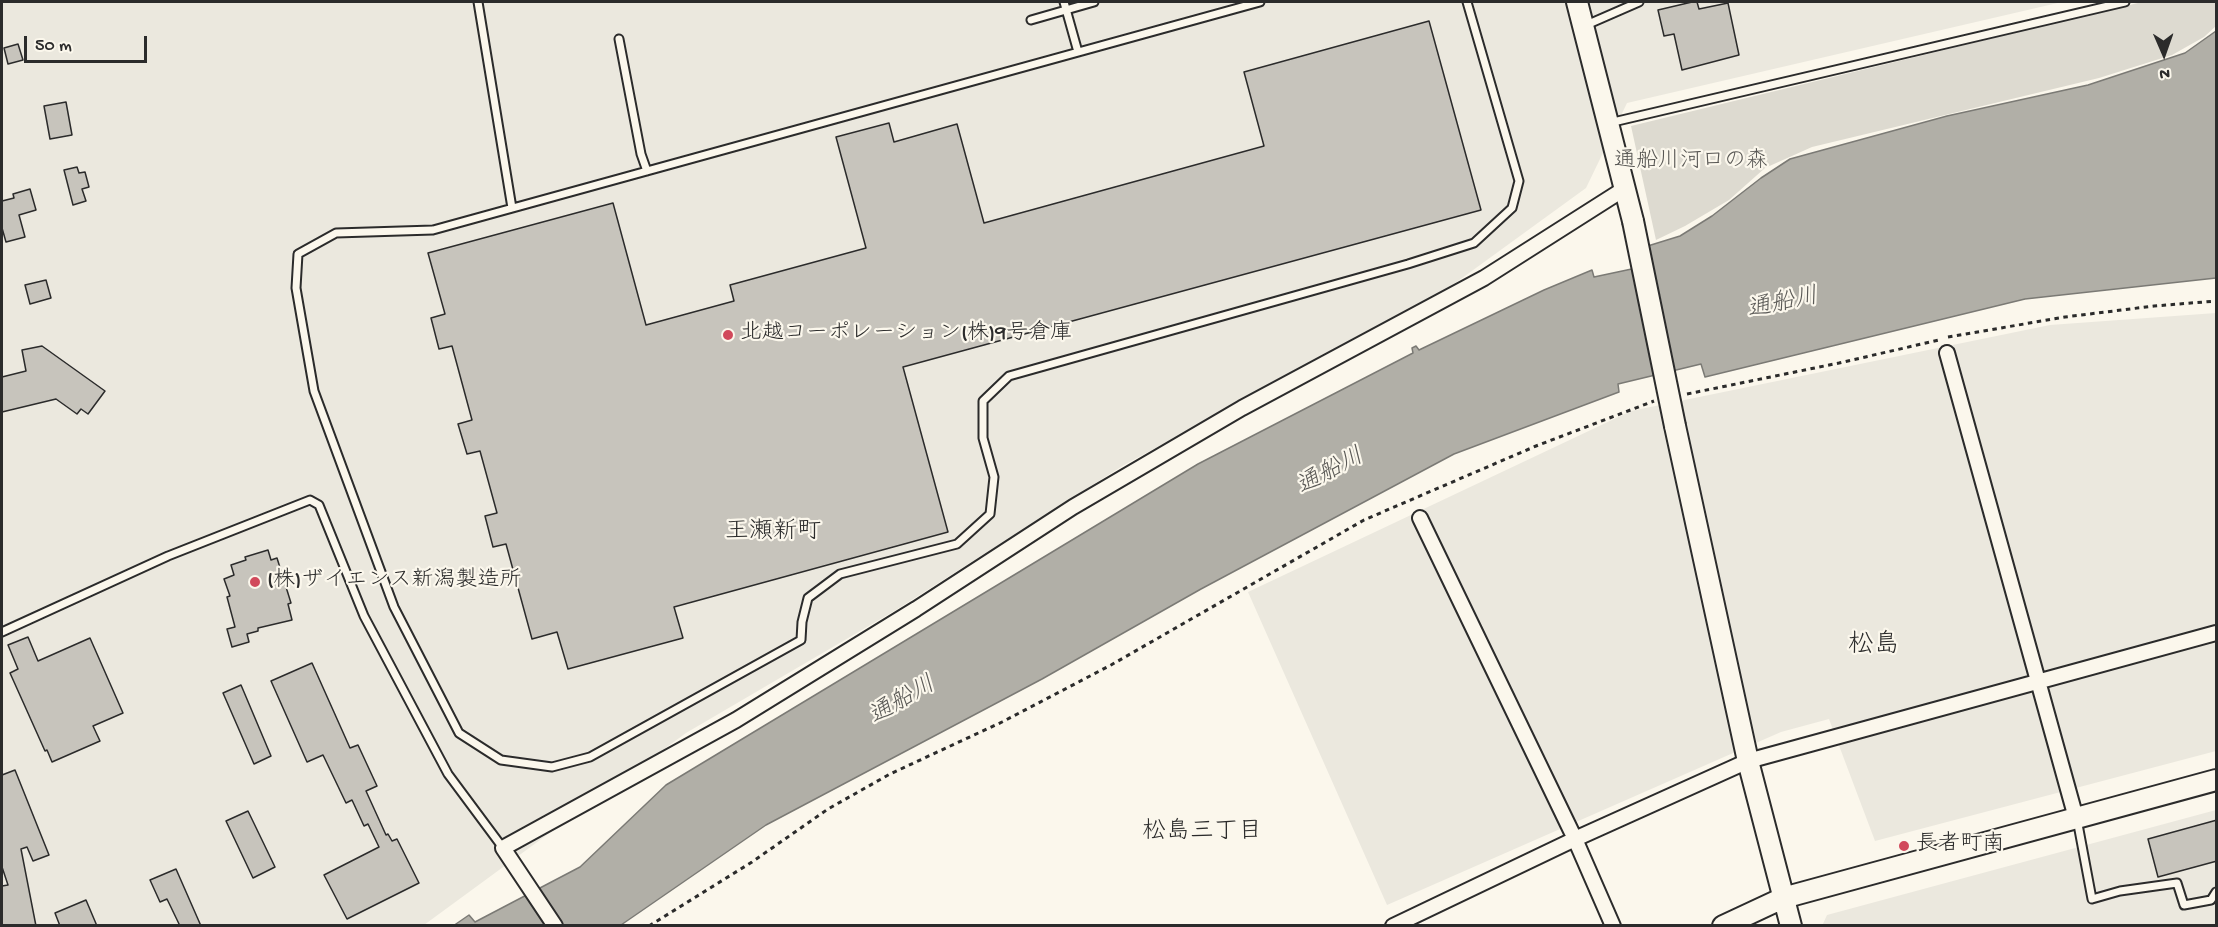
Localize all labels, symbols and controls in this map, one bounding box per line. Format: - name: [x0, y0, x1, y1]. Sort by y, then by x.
- scale bar: [27, 24, 150, 62]
- north arrow: [2134, 24, 2194, 84]
- text: 50 m: [35, 36, 72, 57]
- text: N: [2159, 63, 2170, 82]
- park label: 通船川河口の森: [1614, 150, 1768, 176]
- water label: 通船川: [1745, 283, 1821, 327]
- place label: 北越コーポレーション(株)9号倉庫: [740, 322, 1072, 348]
- marker: 北越コーポレーション(株)9号倉庫: [721, 328, 735, 342]
- water label: 通船川: [1292, 443, 1370, 503]
- district label: 王瀬新町: [725, 519, 821, 547]
- place label: (株)ザイエンス新潟製造所: [267, 569, 521, 595]
- marker: (株)ザイエンス新潟製造所: [248, 575, 262, 589]
- district label: 松島: [1848, 631, 1900, 663]
- water label: 通船川: [865, 672, 941, 732]
- district label: 松島三丁目: [1142, 819, 1262, 847]
- place label: 長者町南: [1916, 833, 2004, 859]
- marker: 長者町南: [1897, 839, 1911, 853]

